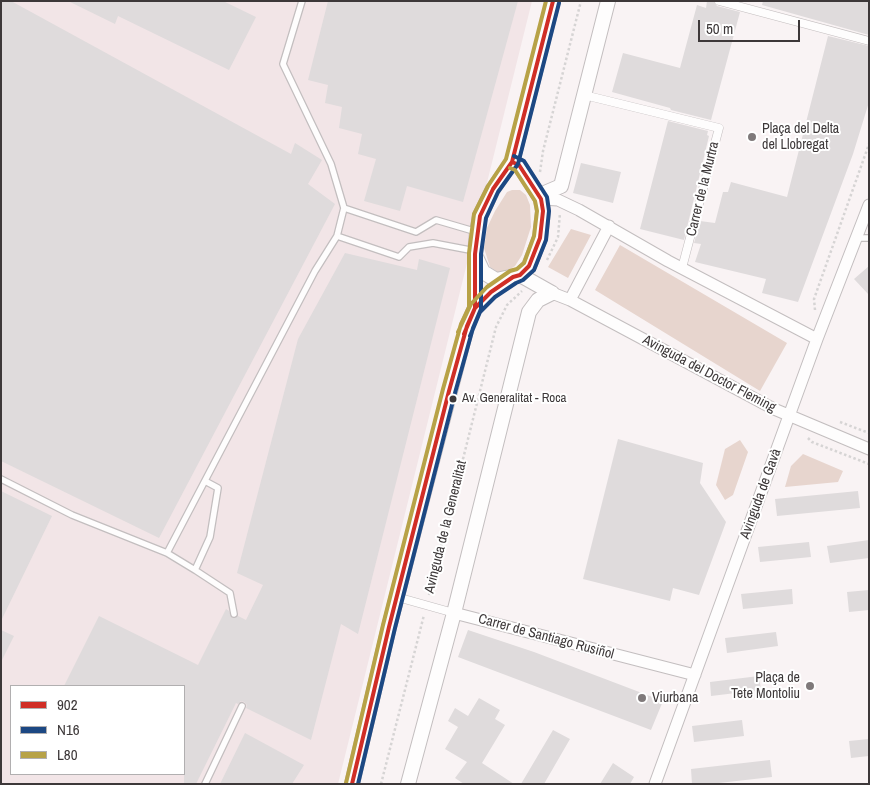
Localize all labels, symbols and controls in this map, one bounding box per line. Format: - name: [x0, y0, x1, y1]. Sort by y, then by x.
- scale bar: [700, 10, 802, 42]
- text: 50 m: [706, 18, 733, 39]
- place label: Plaça del Delta del Llobregat: [762, 121, 839, 154]
- marker: Plaça del Delta del Llobregat: [746, 131, 758, 143]
- street label: Carrer de la Murtra: [683, 140, 723, 238]
- street label: Avinguda del Doctor Fleming: [640, 332, 778, 416]
- place label: Av. Generalitat - Roca: [462, 391, 567, 407]
- marker: Av. Generalitat - Roca: [448, 394, 458, 404]
- street label: Avinguda de Gavà: [737, 447, 785, 541]
- street label: Avinguda de la Generalitat: [421, 459, 471, 595]
- street label: Carrer de Santiago Rusiñol: [476, 611, 616, 663]
- place label: Plaça de Tete Montoliu: [731, 670, 800, 702]
- marker: Plaça de Tete Montoliu: [804, 680, 816, 692]
- legend: [10, 685, 185, 775]
- place label: Viurbana: [652, 690, 698, 706]
- marker: Viurbana: [636, 692, 648, 704]
- text: 902: [57, 694, 78, 715]
- text: N16: [57, 719, 80, 740]
- text: L80: [57, 744, 78, 765]

